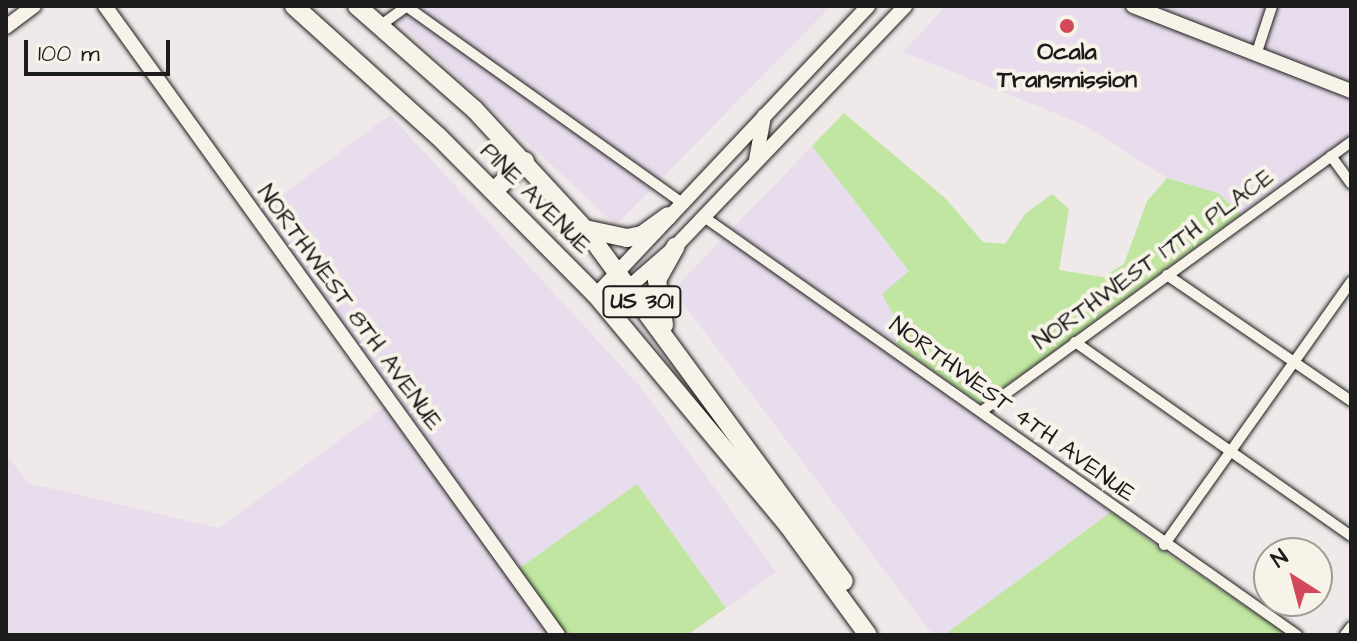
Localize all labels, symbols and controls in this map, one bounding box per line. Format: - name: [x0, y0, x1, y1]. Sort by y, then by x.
- marker: Ocala Transmission: [1058, 17, 1076, 35]
- scale bar: [28, 24, 174, 74]
- text: 100 m: [38, 37, 100, 71]
- place label: Ocala Transmission: [997, 39, 1137, 95]
- street label: PINE AVENUE: [473, 137, 597, 261]
- street label: NORTHWEST 17TH PLACE: [1028, 163, 1280, 357]
- street label: NORTHWEST 8TH AVENUE: [250, 180, 448, 436]
- road number: US 301: [602, 284, 682, 320]
- street label: NORTHWEST 4TH AVENUE: [883, 311, 1141, 509]
- north arrow: [1253, 537, 1333, 617]
- text: N: [1265, 542, 1294, 575]

